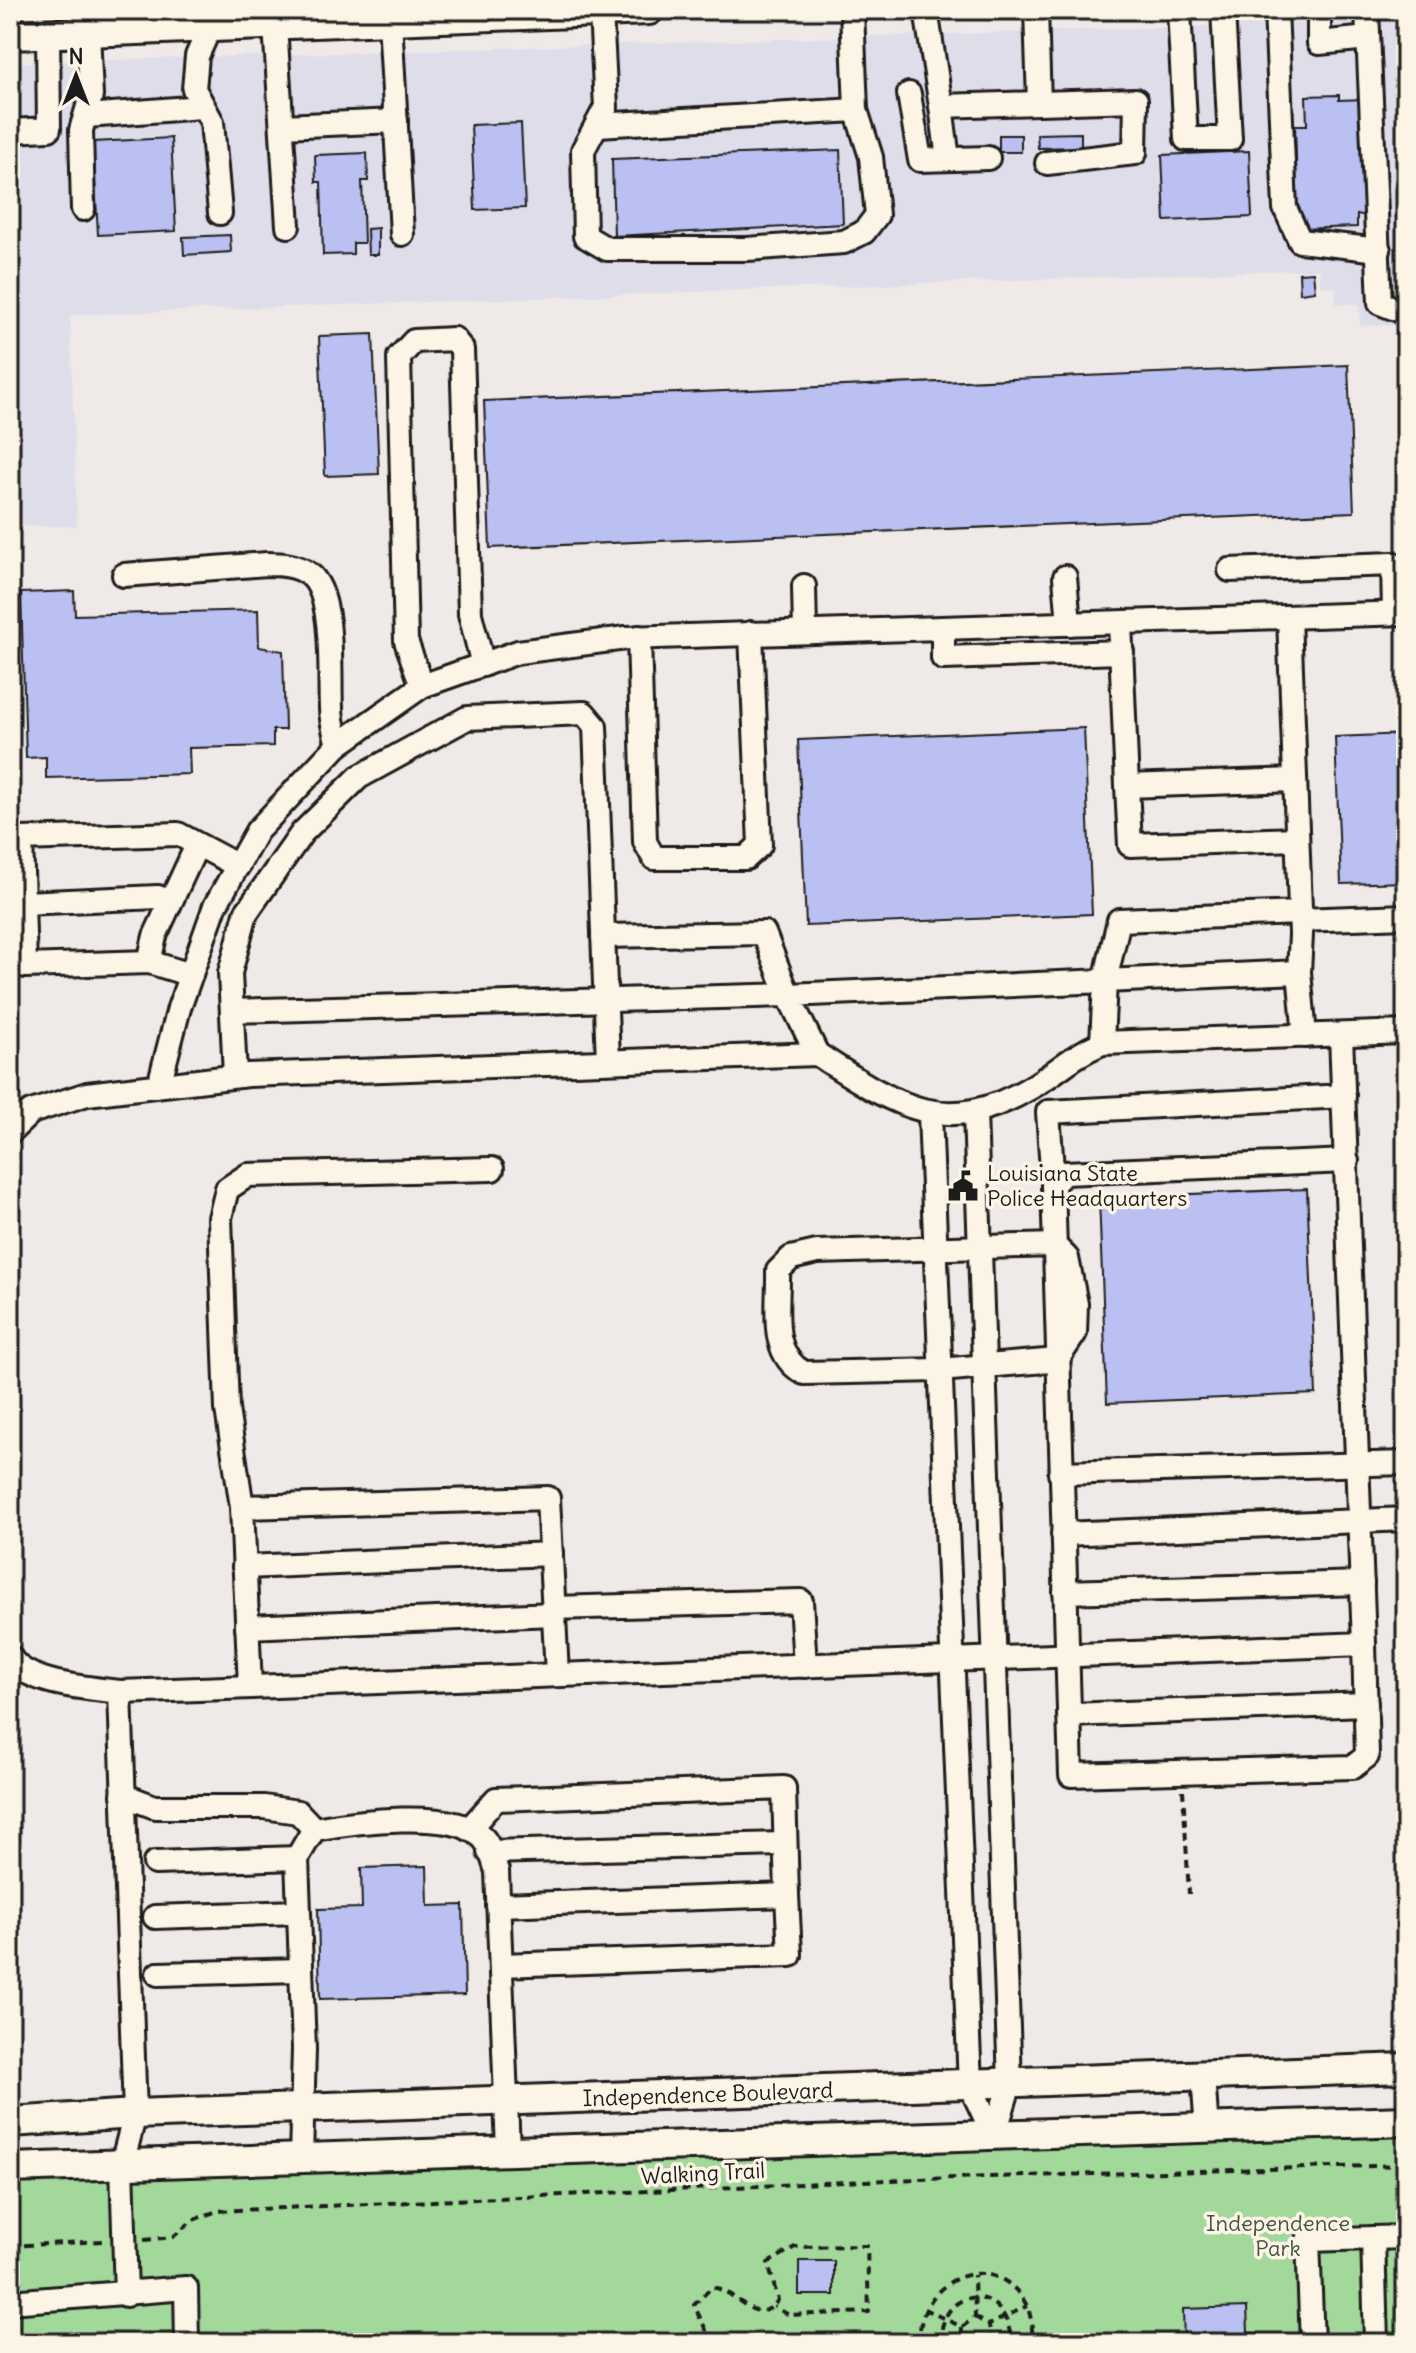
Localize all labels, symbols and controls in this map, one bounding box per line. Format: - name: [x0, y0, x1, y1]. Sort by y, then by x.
- north arrow: [36, 36, 116, 116]
- text: N: [68, 42, 84, 70]
- place label: Louisiana State Police Headquarters: [987, 1159, 1187, 1212]
- public building icon: Louisiana State Police Headquarters: [946, 1169, 980, 1203]
- street label: Independence Boulevard: [582, 2076, 834, 2112]
- street label: Walking Trail: [640, 2156, 766, 2190]
- park label: Independence Park: [1206, 2209, 1350, 2262]

